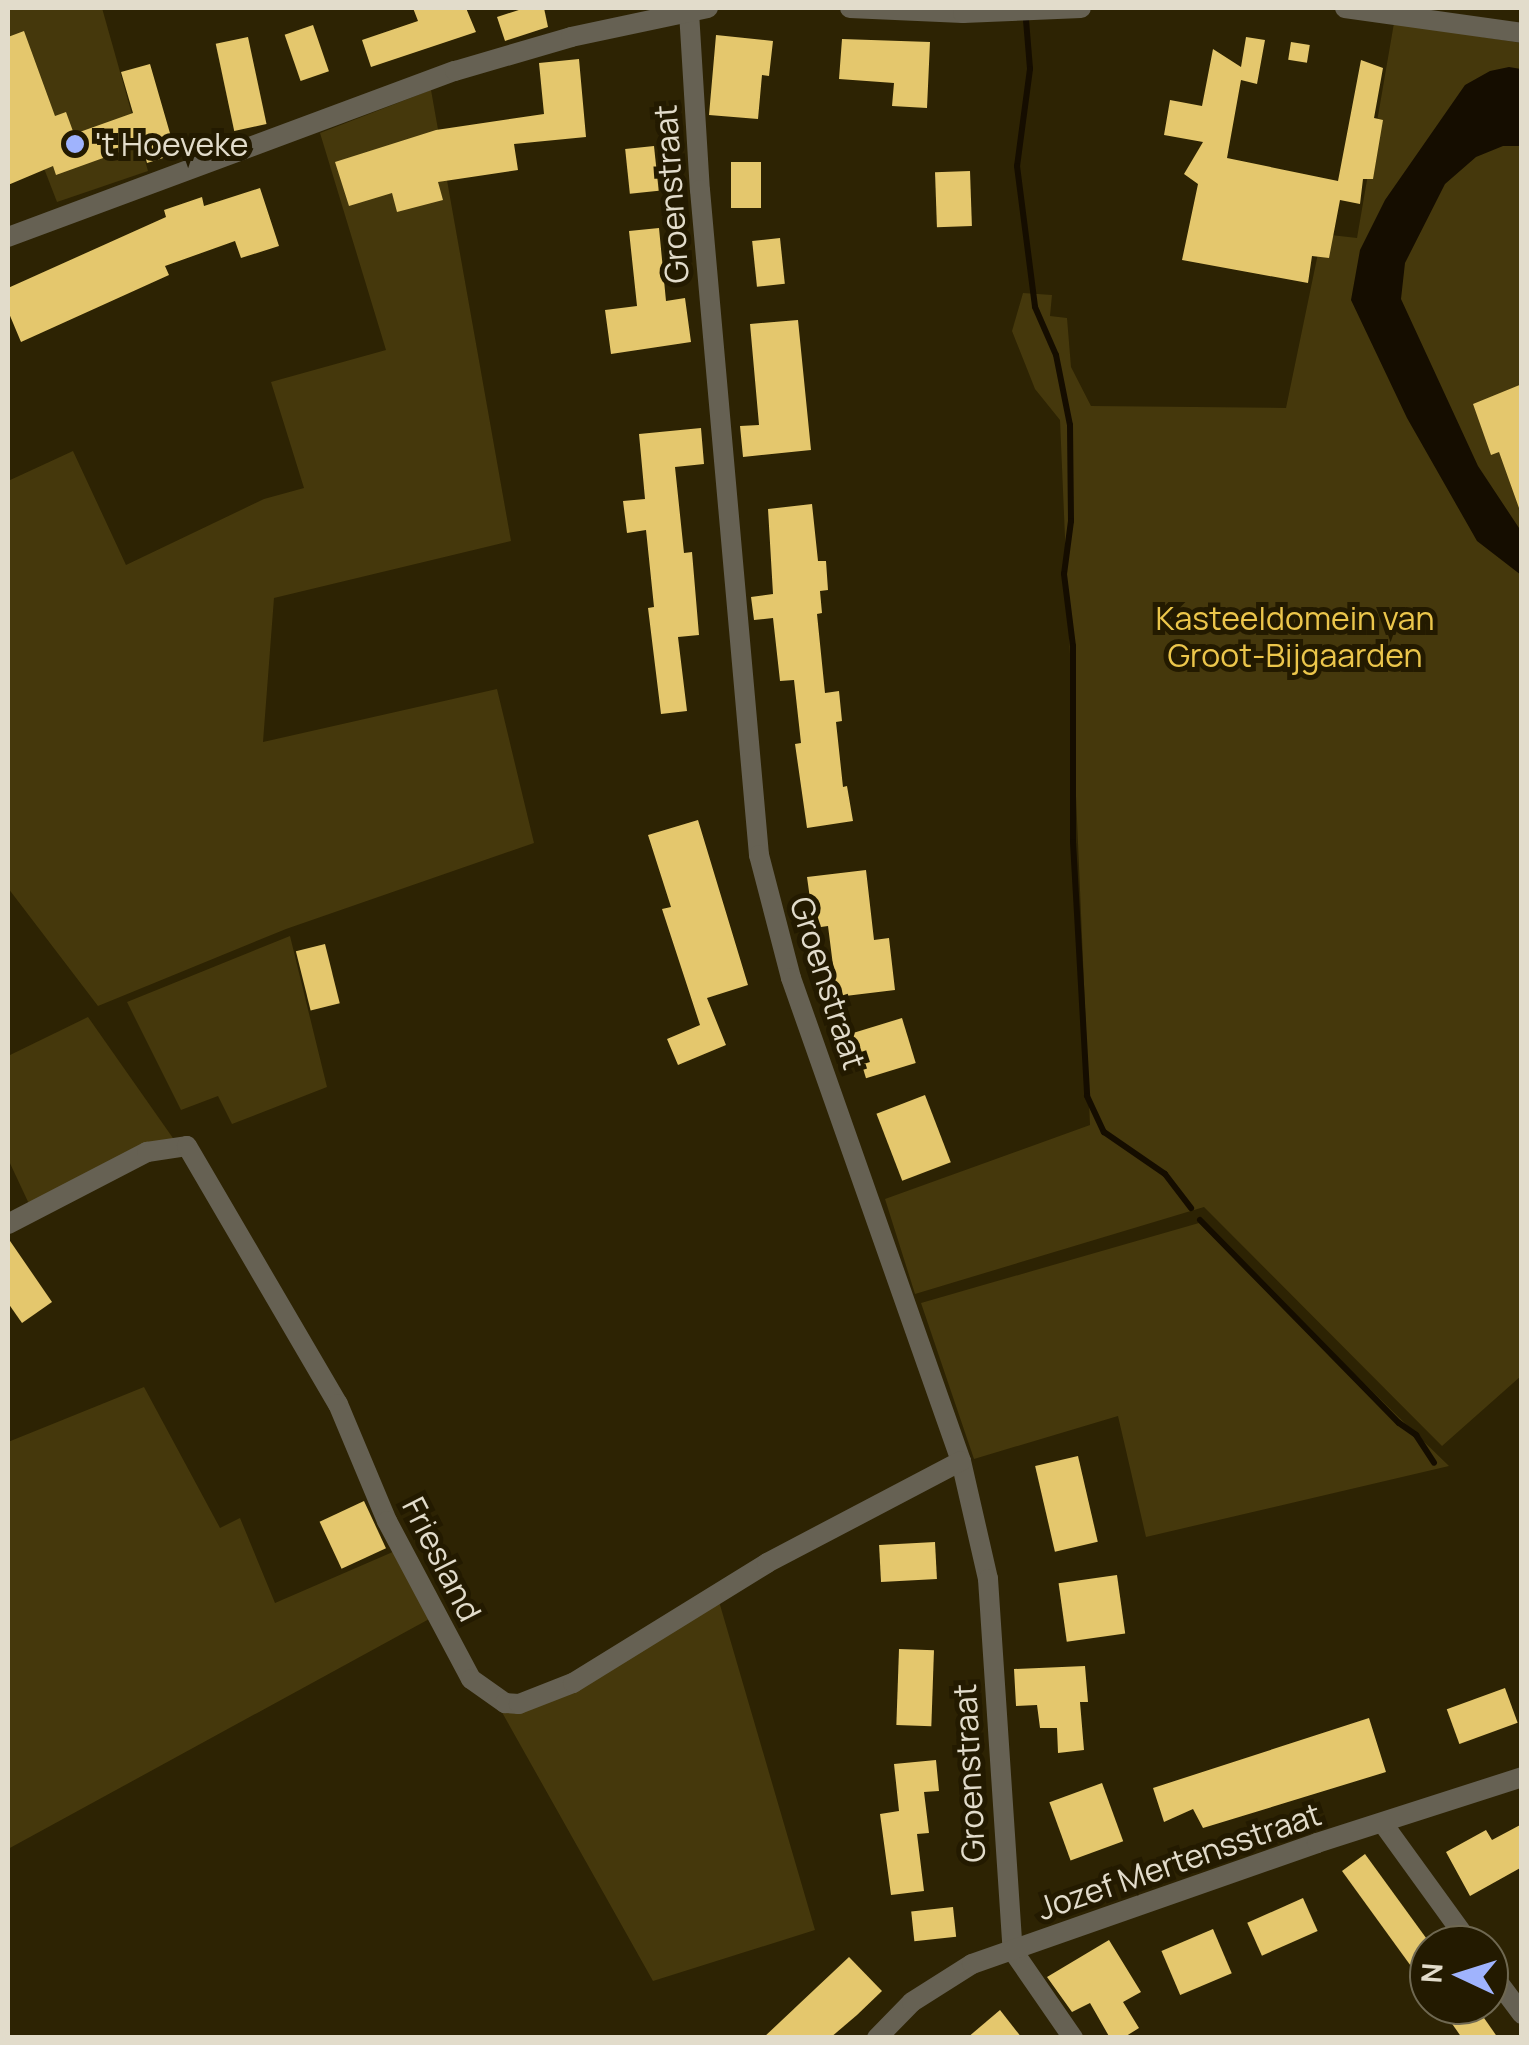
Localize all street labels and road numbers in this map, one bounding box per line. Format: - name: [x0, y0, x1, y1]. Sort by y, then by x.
- street label: Groenstraat: [646, 103, 696, 285]
- street label: Groenstraat: [782, 892, 874, 1074]
- street label: Friesland: [395, 1491, 489, 1627]
- street label: Groenstraat: [945, 1683, 993, 1863]
- street label: Jozef Mertensstraat: [1032, 1794, 1326, 1928]

